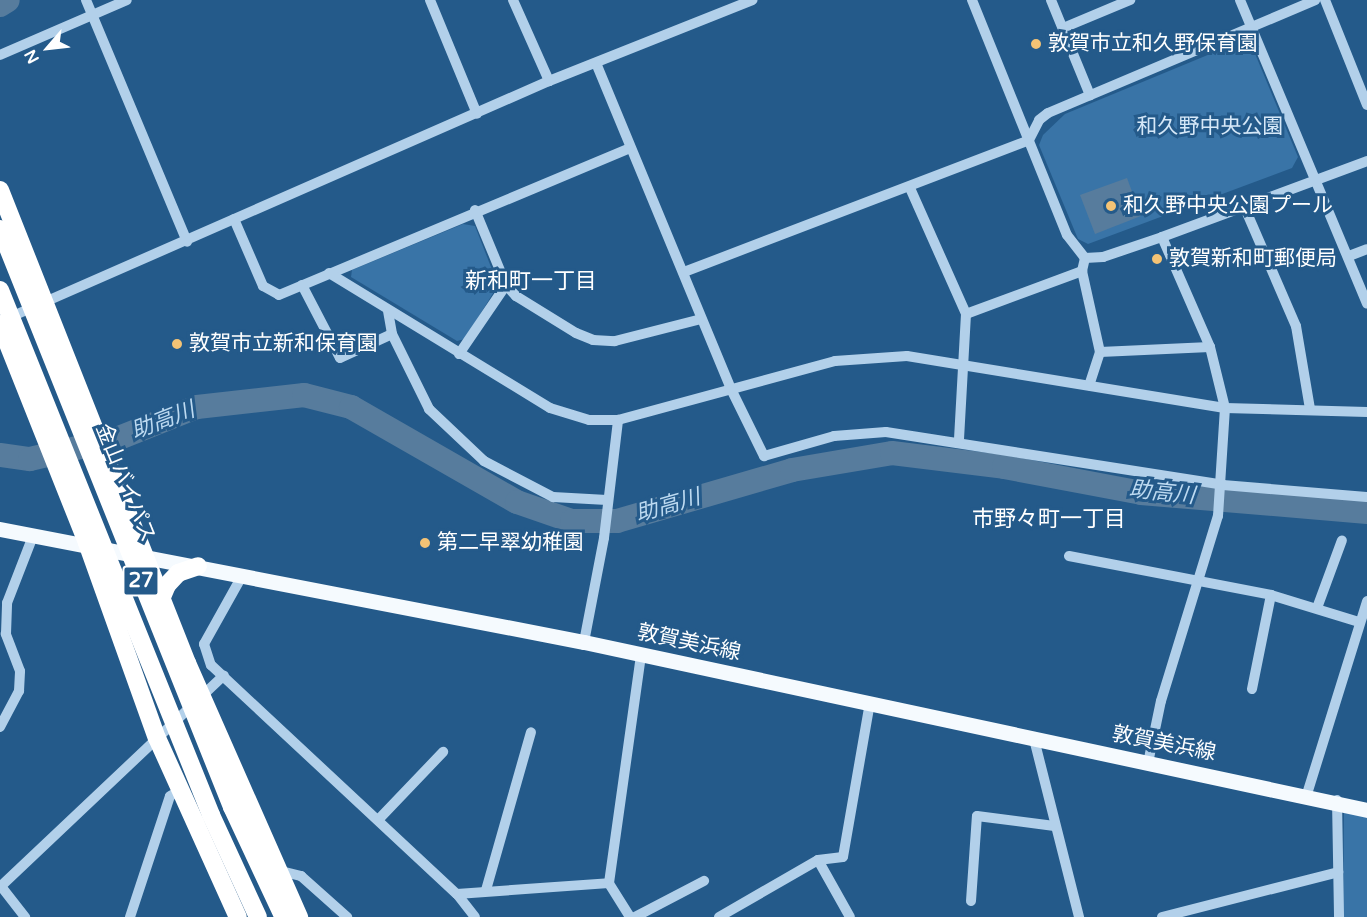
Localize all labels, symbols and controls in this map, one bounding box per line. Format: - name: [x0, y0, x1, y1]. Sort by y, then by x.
- north arrow: [18, 18, 78, 78]
- place label: 敦賀市立和久野保育園: [1048, 31, 1258, 57]
- marker: 敦賀市立和久野保育園: [1029, 37, 1043, 51]
- text: N: [20, 46, 44, 67]
- park label: 和久野中央公園: [1137, 114, 1283, 140]
- place label: 和久野中央公園プール: [1123, 193, 1333, 219]
- marker: 和久野中央公園プール: [1104, 199, 1118, 213]
- place label: 敦賀新和町郵便局: [1169, 246, 1337, 272]
- marker: 敦賀新和町郵便局: [1150, 252, 1164, 266]
- district label: 新和町一丁目: [465, 269, 597, 295]
- place label: 敦賀市立新和保育園: [189, 331, 378, 357]
- marker: 敦賀市立新和保育園: [170, 337, 184, 351]
- water label: 助高川: [127, 397, 199, 445]
- street label: 金山バイパス: [90, 420, 160, 546]
- water label: 助高川: [1128, 476, 1196, 510]
- water label: 助高川: [633, 484, 703, 528]
- district label: 市野々町一丁目: [972, 507, 1126, 533]
- place label: 第二早翠幼稚園: [437, 530, 584, 556]
- marker: 第二早翠幼稚園: [418, 536, 432, 550]
- road number: 27: [122, 564, 160, 598]
- street label: 敦賀美浜線: [635, 620, 743, 666]
- street label: 敦賀美浜線: [1110, 722, 1218, 766]

